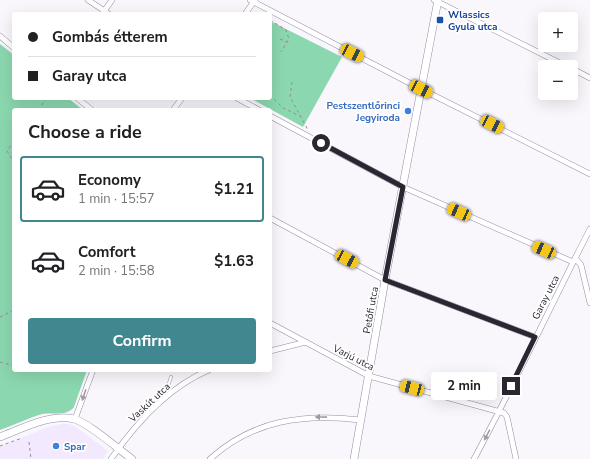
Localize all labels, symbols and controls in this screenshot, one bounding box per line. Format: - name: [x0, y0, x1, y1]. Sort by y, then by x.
- place label: Wlassics Gyula utca: [448, 8, 498, 34]
- map controls: [538, 12, 578, 100]
- button: +: [538, 12, 578, 52]
- marker: Wlassics Gyula utca: [435, 15, 445, 25]
- text: Gombás étterem: [52, 27, 168, 47]
- car: [339, 42, 365, 64]
- button: −: [538, 60, 578, 100]
- text: Garay utca: [52, 66, 127, 86]
- car: [408, 78, 434, 100]
- place label: Pestszentlőrinci Jegyiroda: [327, 99, 400, 125]
- marker: Pestszentlőrinci Jegyiroda: [403, 106, 413, 116]
- car: [479, 113, 505, 135]
- text: Choose a ride: [28, 120, 142, 144]
- route start: [312, 134, 330, 152]
- text: Economy: [78, 170, 141, 190]
- icon: car: [30, 171, 66, 207]
- text: $1.21: [214, 179, 254, 199]
- text: 1 min · 15:57: [78, 190, 154, 208]
- car: [446, 202, 472, 222]
- car: [531, 240, 557, 260]
- text: Comfort: [78, 242, 135, 262]
- icon: car: [30, 243, 66, 279]
- car: [334, 248, 360, 270]
- text: $1.63: [214, 251, 254, 271]
- text: 2 min · 15:58: [78, 262, 154, 280]
- street label: Garay utca: [529, 273, 563, 322]
- street label: Petőfi utca: [360, 286, 382, 335]
- button: Confirm: [28, 318, 256, 364]
- street label: Varjú utca: [330, 341, 377, 374]
- callout: 2 min: [431, 372, 497, 400]
- text: 2 min: [447, 377, 481, 395]
- route end: [502, 377, 520, 395]
- car: [399, 379, 425, 397]
- street label: Vaskút utca: [125, 380, 173, 426]
- one-way arrow: [81, 389, 87, 401]
- one-way arrow: [314, 414, 327, 420]
- one-way arrow: [483, 429, 490, 441]
- place label: Spar: [64, 440, 86, 454]
- marker: Spar: [51, 441, 61, 451]

